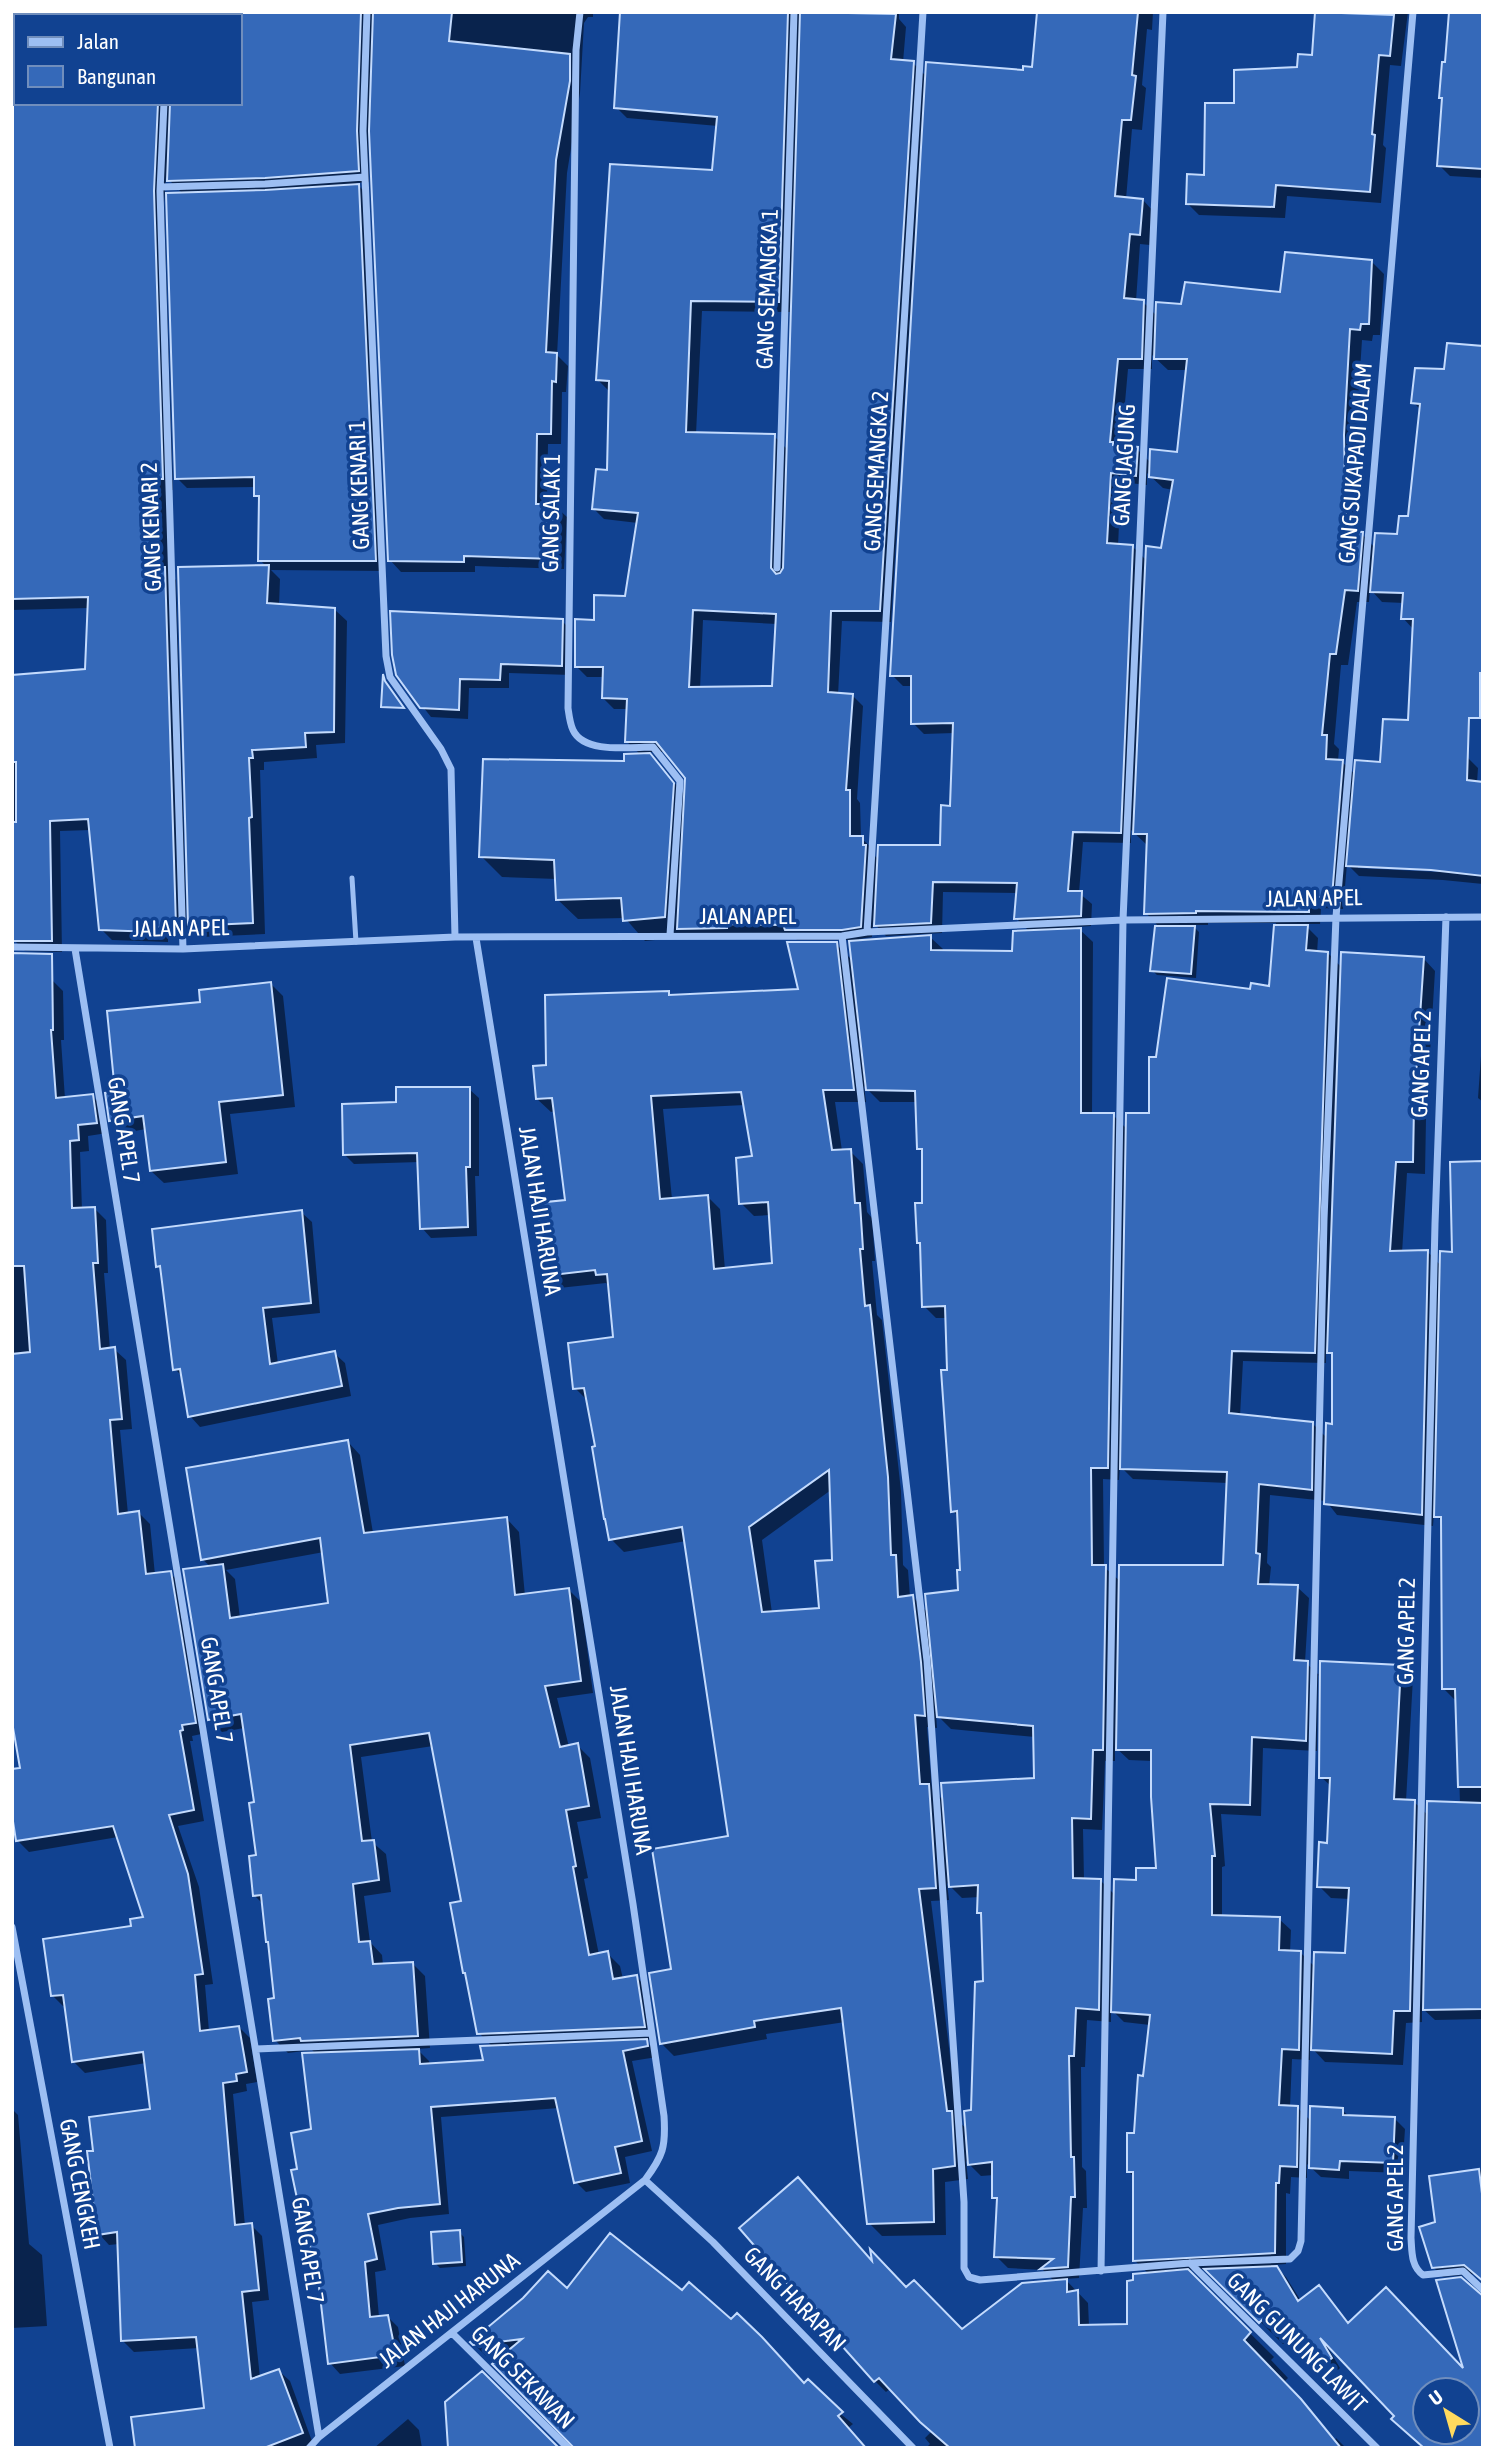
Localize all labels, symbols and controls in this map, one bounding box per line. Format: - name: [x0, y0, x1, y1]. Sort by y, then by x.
- legend: [14, 14, 242, 105]
- text: Jalan: [77, 29, 119, 53]
- text: Bangunan: [77, 64, 156, 88]
- street label: GANG SEMANGKA 1: [751, 208, 783, 370]
- street label: GANG SUKAPADI DALAM: [1333, 362, 1377, 564]
- street label: GANG SEMANGKA 2: [859, 390, 893, 552]
- street label: GANG JAGUNG: [1108, 403, 1140, 527]
- street label: GANG KENARI 1: [344, 420, 374, 550]
- street label: GANG SALAK 1: [537, 453, 565, 573]
- street label: GANG KENARI 2: [136, 462, 166, 592]
- street label: JALAN APEL: [1265, 884, 1363, 912]
- street label: JALAN APEL: [700, 903, 796, 929]
- street label: JALAN APEL: [132, 914, 230, 942]
- street label: GANG APEL 2: [1406, 1010, 1436, 1118]
- street label: GANG APEL 7: [103, 1075, 145, 1185]
- street label: JALAN HAJI HARUNA: [514, 1124, 566, 1298]
- street label: GANG APEL 2: [1392, 1577, 1420, 1685]
- street label: GANG APEL 7: [196, 1635, 238, 1745]
- street label: JALAN HAJI HARUNA: [605, 1683, 657, 1857]
- street label: GANG CENGKEH: [55, 2116, 105, 2252]
- street label: GANG APEL 2: [1382, 2144, 1408, 2252]
- street label: GANG APEL 7: [287, 2195, 329, 2305]
- street label: GANG HARAPAN: [739, 2241, 851, 2357]
- street label: JALAN HAJI HARUNA: [374, 2247, 525, 2373]
- street label: GANG GUNUNG LAWIT: [1222, 2267, 1372, 2417]
- street label: GANG SEKAWAN: [466, 2320, 580, 2434]
- north arrow: [1411, 2376, 1481, 2446]
- text: U: [1425, 2385, 1447, 2410]

